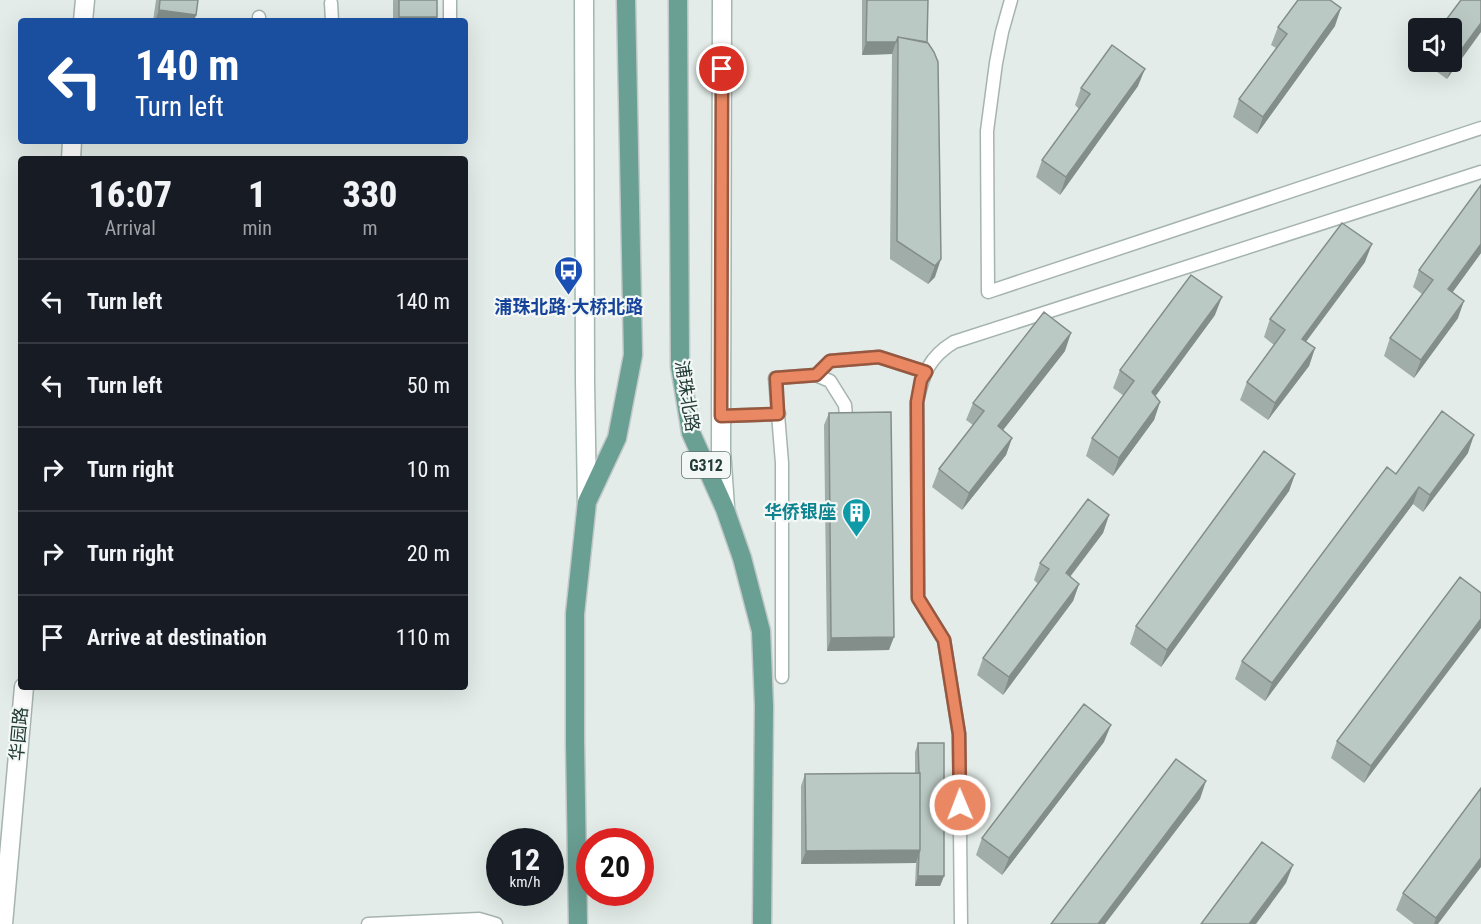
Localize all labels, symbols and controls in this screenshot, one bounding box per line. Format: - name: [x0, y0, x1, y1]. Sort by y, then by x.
- map controls: [1408, 18, 1462, 72]
- button: sound: [1408, 18, 1462, 72]
- text: 140 m: [135, 41, 240, 90]
- icon: left: [36, 42, 114, 120]
- pin: [696, 43, 747, 94]
- icon: arrive: [705, 52, 738, 85]
- text: Turn left: [135, 91, 224, 123]
- text: 16:07: [89, 174, 172, 216]
- text: 1: [248, 174, 266, 216]
- text: 330: [342, 174, 397, 216]
- text: Arrival: [105, 216, 156, 240]
- text: min: [243, 216, 272, 240]
- text: m: [362, 216, 377, 240]
- bus stop icon: 浦珠北路·大桥北路: [553, 254, 585, 296]
- icon: left: [36, 285, 69, 318]
- text: Turn left: [87, 289, 162, 314]
- text: 140 m: [396, 289, 450, 314]
- place label: 浦珠北路·大桥北路: [494, 296, 644, 317]
- street label: 浦珠北路: [671, 359, 703, 433]
- icon: left: [36, 369, 69, 402]
- text: Turn left: [87, 373, 162, 398]
- text: 50 m: [407, 373, 450, 398]
- road number: G312: [682, 452, 730, 478]
- icon: right: [36, 453, 69, 486]
- text: Turn right: [87, 457, 174, 482]
- text: 10 m: [407, 457, 450, 482]
- building icon: 华侨银座: [841, 496, 873, 538]
- place label: 华侨银座: [764, 501, 836, 522]
- icon: right: [36, 537, 69, 570]
- text: Turn right: [87, 541, 174, 566]
- text: 20 m: [407, 541, 450, 566]
- icon: arrive: [36, 621, 69, 654]
- text: Arrive at destination: [87, 625, 267, 650]
- text: 110 m: [396, 625, 450, 650]
- street label: 华园路: [6, 706, 31, 762]
- position arrow: [928, 773, 992, 837]
- speed limit sign: 20: [576, 828, 654, 906]
- text: 12: [510, 842, 540, 877]
- text: km/h: [510, 873, 540, 891]

